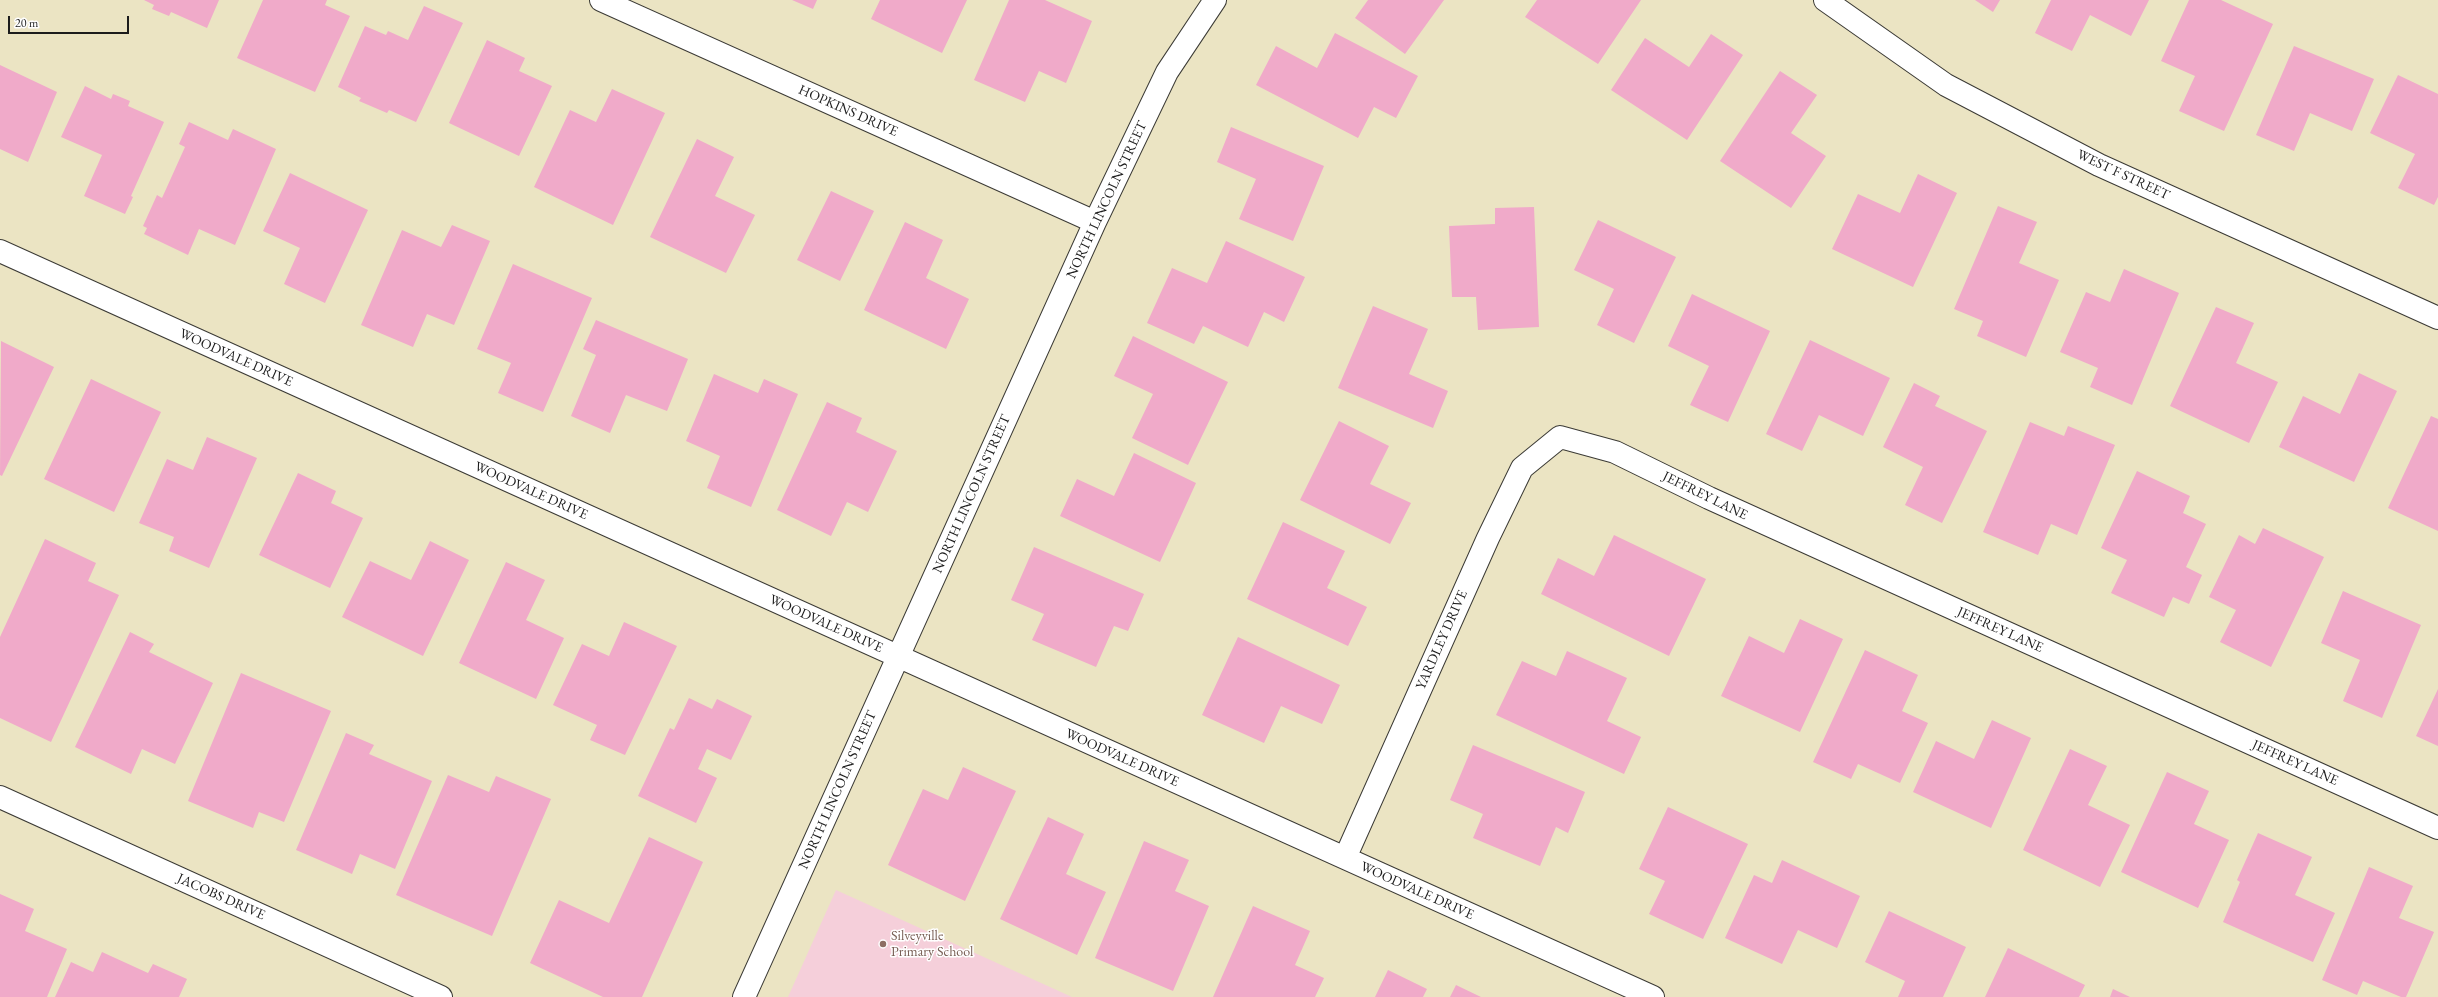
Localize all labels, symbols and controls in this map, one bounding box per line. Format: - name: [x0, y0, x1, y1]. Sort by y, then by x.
- scale bar: [10, 8, 131, 34]
- text: 20 m: [15, 15, 38, 31]
- street label: HOPKINS DRIVE: [796, 82, 900, 140]
- street label: NORTH LINCOLN STREET: [1063, 119, 1151, 281]
- street label: WEST F STREET: [2074, 146, 2172, 204]
- street label: WOODVALE DRIVE: [177, 325, 295, 391]
- street label: NORTH LINCOLN STREET: [929, 412, 1015, 576]
- street label: WOODVALE DRIVE: [472, 458, 590, 524]
- street label: JEFFREY LANE: [1660, 468, 1750, 524]
- street label: YARDLEY DRIVE: [1413, 588, 1471, 692]
- street label: WOODVALE DRIVE: [767, 591, 885, 657]
- street label: JEFFREY LANE: [1954, 603, 2046, 657]
- street label: NORTH LINCOLN STREET: [795, 708, 881, 872]
- street label: WOODVALE DRIVE: [1063, 725, 1181, 791]
- street label: JEFFREY LANE: [2249, 736, 2341, 790]
- street label: WOODVALE DRIVE: [1358, 858, 1476, 924]
- street label: JACOBS DRIVE: [174, 870, 268, 924]
- place label: Silveyville Primary School: [891, 928, 973, 960]
- marker: Silveyville Primary School: [878, 939, 888, 949]

